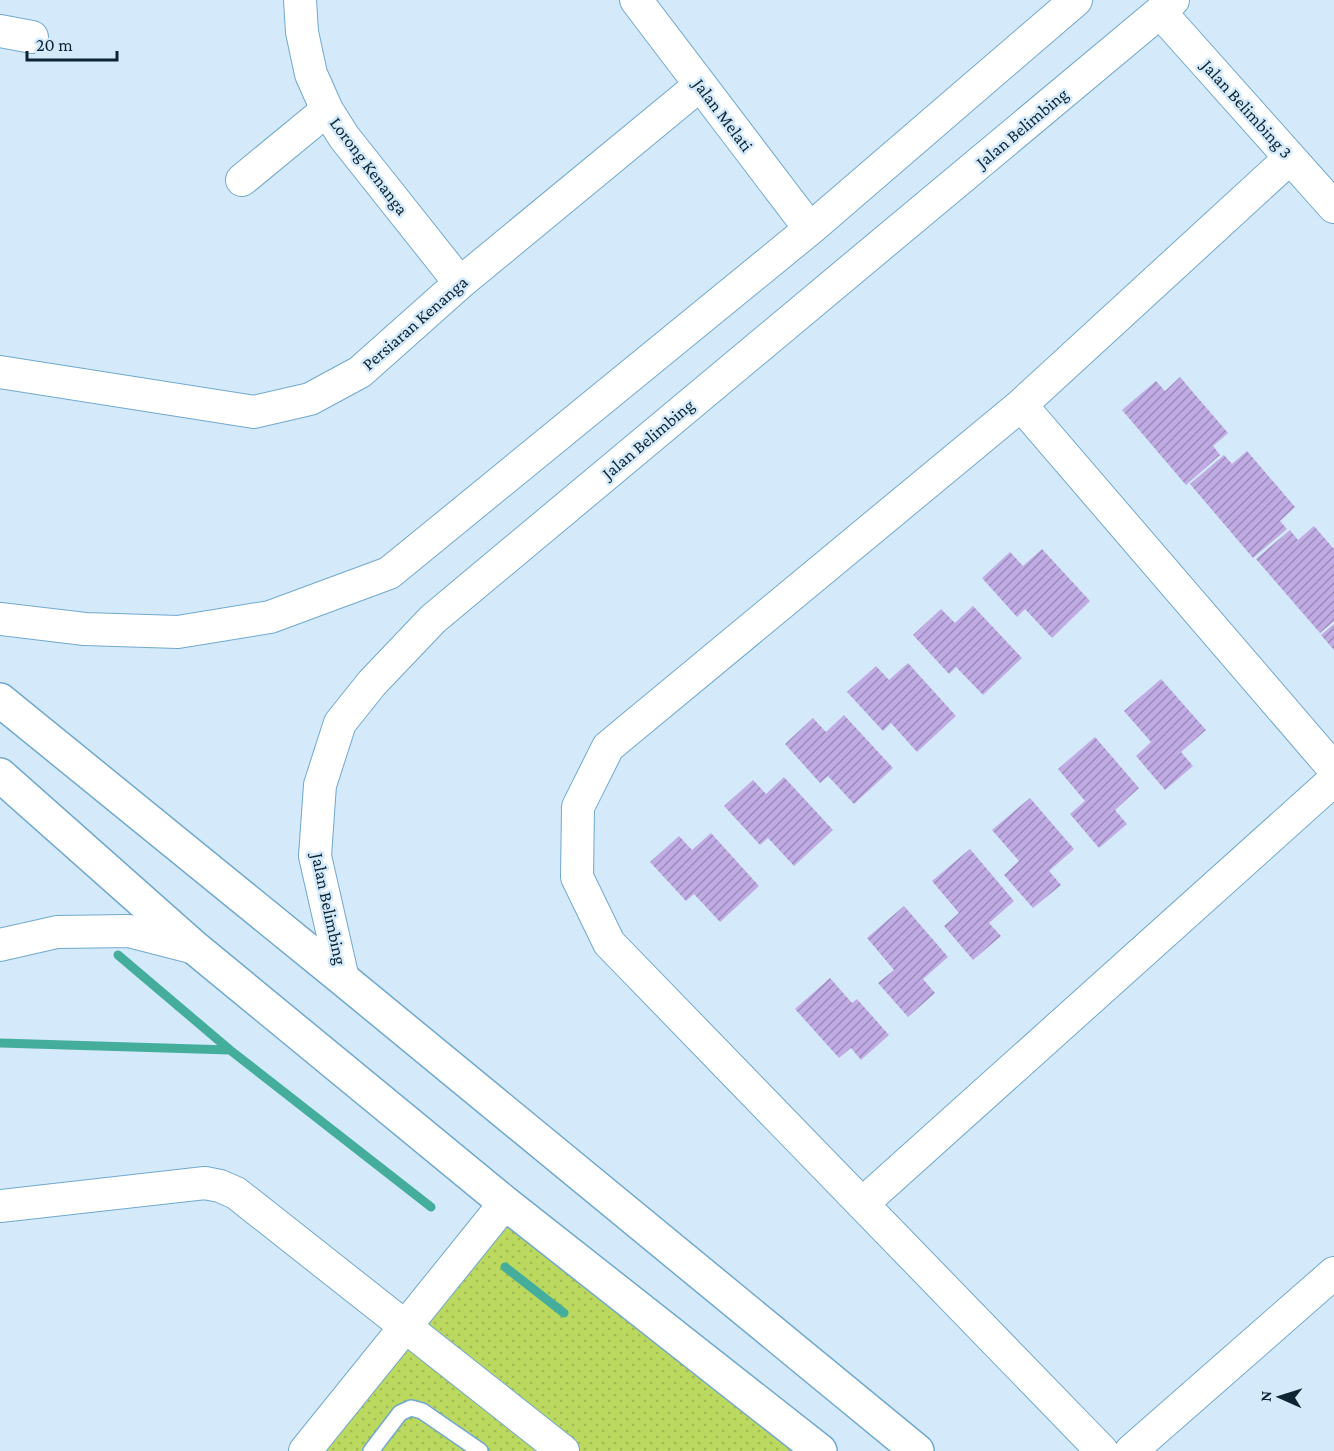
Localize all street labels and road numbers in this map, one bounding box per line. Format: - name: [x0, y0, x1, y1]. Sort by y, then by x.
- street label: Jalan Belimbing 3: [1196, 54, 1296, 162]
- street label: Jalan Melati: [688, 73, 757, 156]
- street label: Jalan Belimbing: [970, 84, 1072, 174]
- street label: Lorong Kenanga: [326, 113, 412, 219]
- street label: Persiaran Kenanga: [358, 272, 472, 374]
- street label: Jalan Belimbing: [596, 395, 698, 485]
- street label: Jalan Belimbing: [307, 849, 351, 967]

